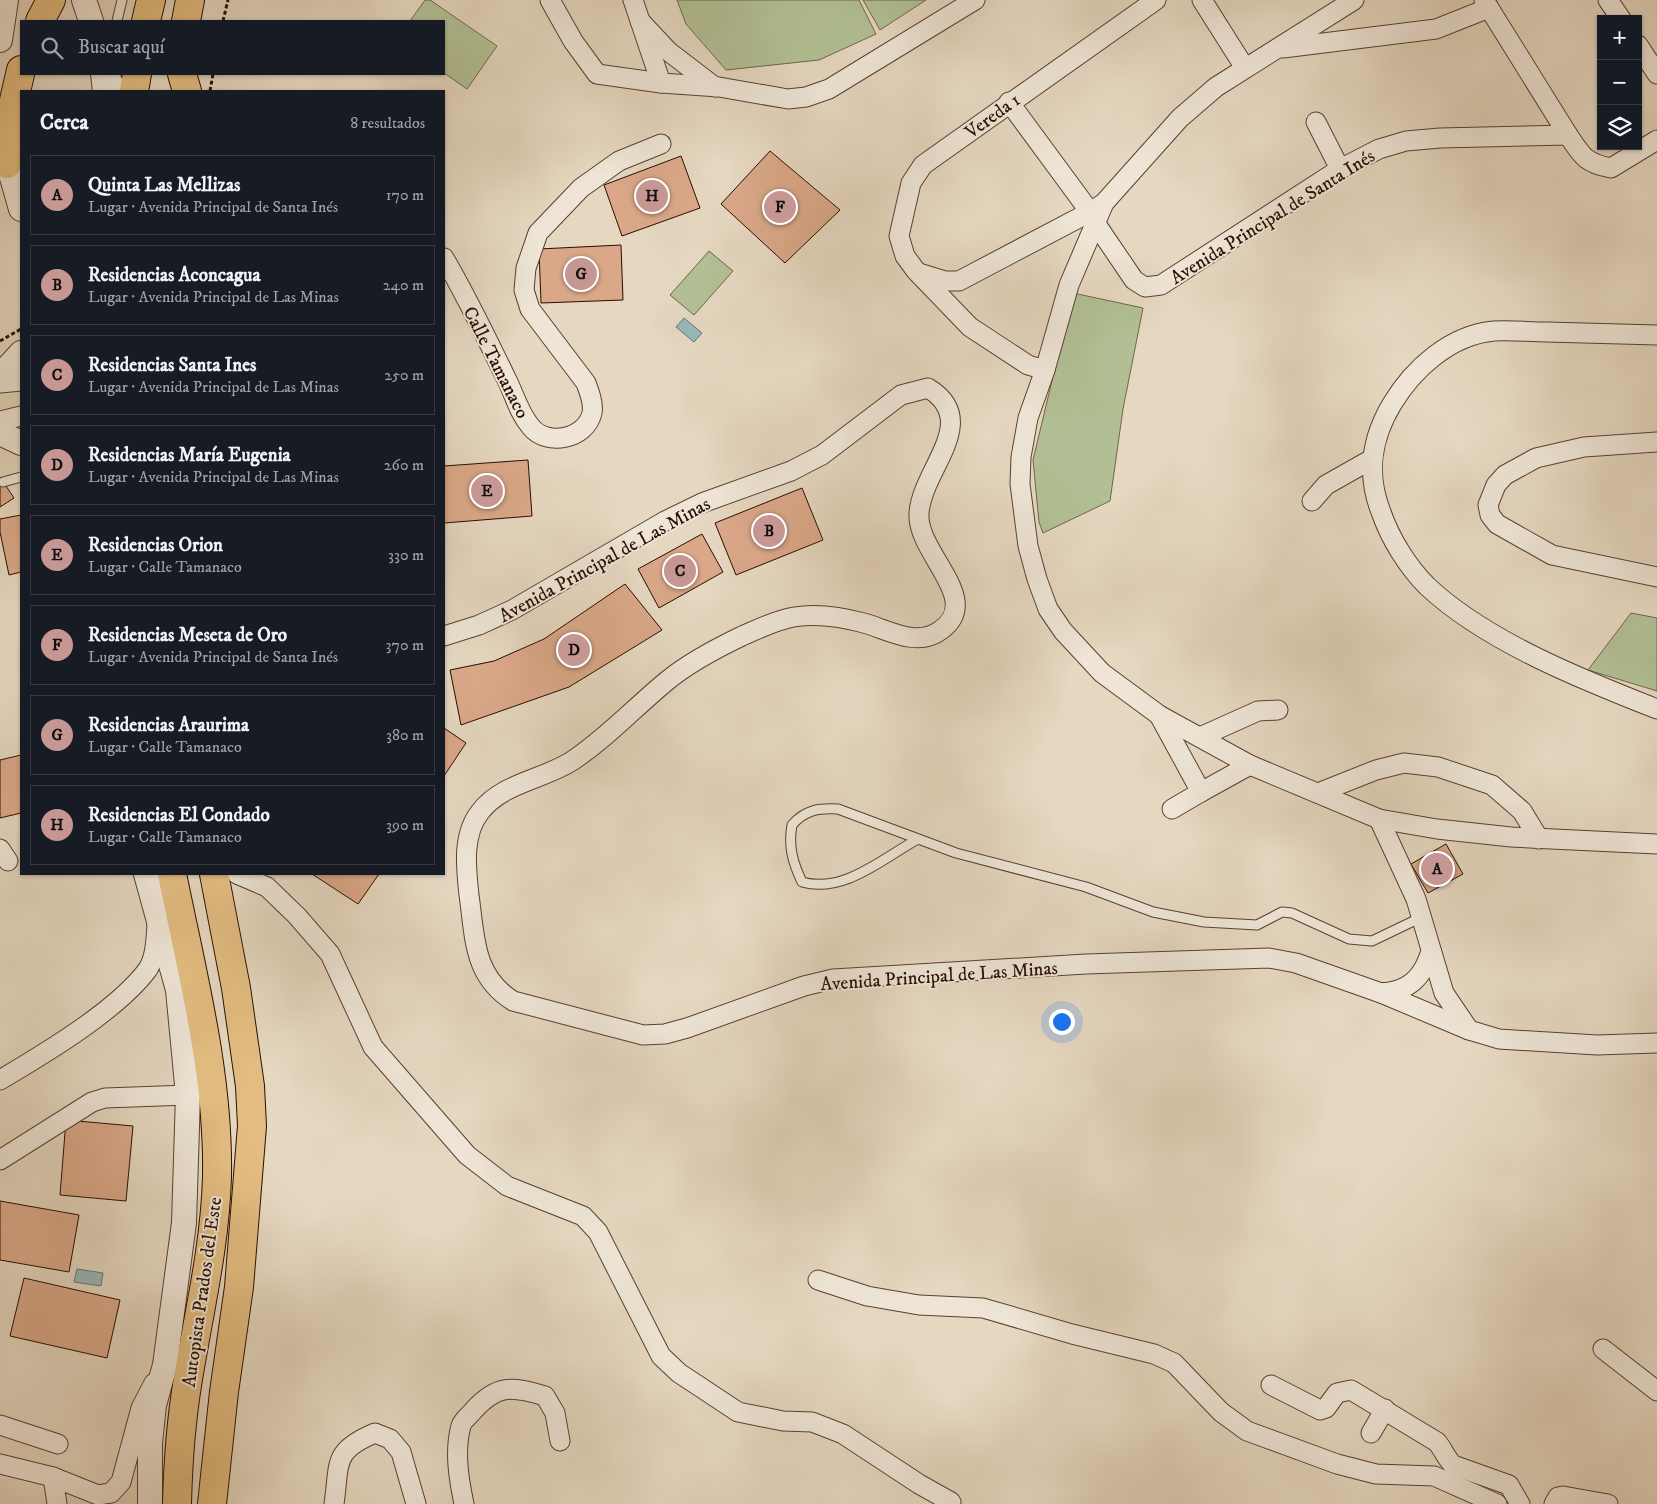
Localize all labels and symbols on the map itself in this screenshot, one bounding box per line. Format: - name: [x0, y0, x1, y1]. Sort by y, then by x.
- street label: Vereda 1: [960, 89, 1025, 144]
- street label: Avenida Principal de Santa Inés: [1166, 145, 1379, 290]
- pin: H: [636, 177, 668, 215]
- pin: F: [764, 188, 796, 226]
- pin: G: [565, 255, 597, 293]
- street label: Calle Tamanaco: [458, 303, 534, 422]
- pin: E: [471, 472, 503, 510]
- street label: Avenida Principal de Las Minas: [495, 493, 714, 628]
- pin: B: [753, 512, 785, 550]
- pin: C: [664, 552, 696, 590]
- pin: D: [558, 631, 590, 669]
- pin: A: [1421, 850, 1453, 888]
- street label: Avenida Principal de Las Minas: [820, 957, 1059, 996]
- your location: [1049, 1009, 1075, 1035]
- street label: Autopista Prados del Este: [178, 1196, 227, 1389]

